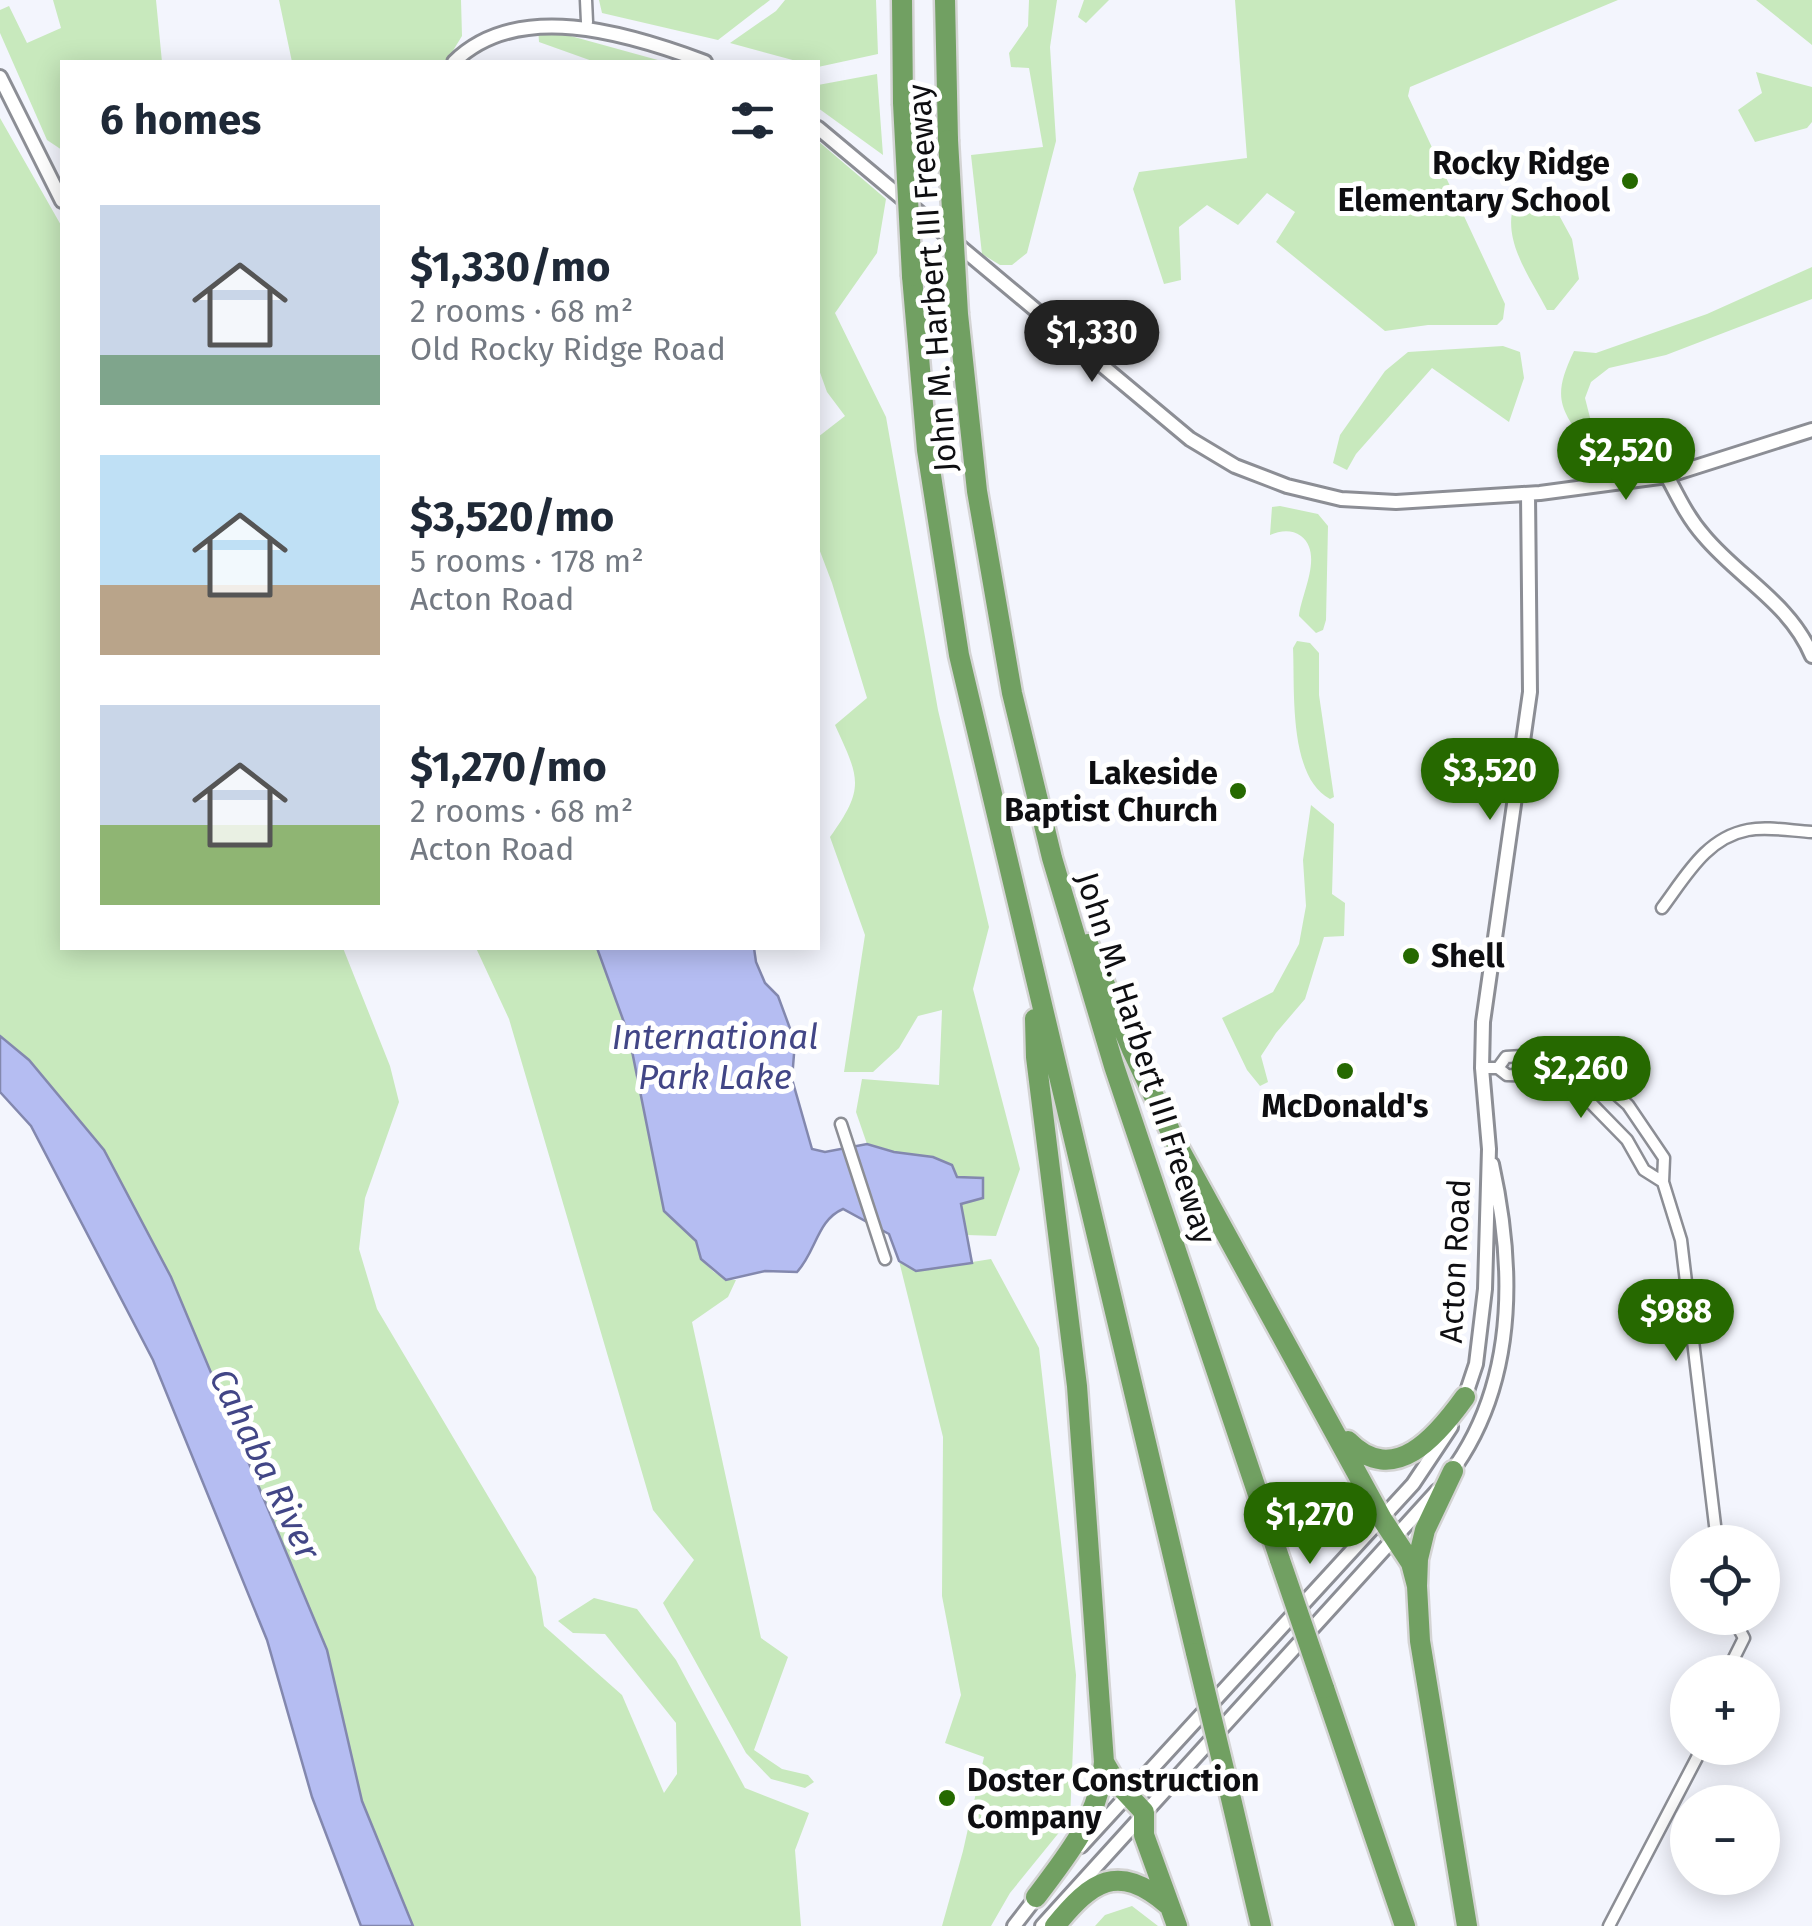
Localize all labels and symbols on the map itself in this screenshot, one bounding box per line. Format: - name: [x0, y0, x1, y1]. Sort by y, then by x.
- street label: John M. Harbert III Freeway: [899, 83, 965, 473]
- place label: Rocky Ridge Elementary School: [1338, 144, 1610, 219]
- marker: Rocky Ridge Elementary School: [1619, 170, 1641, 192]
- pin: $1,330: [1011, 300, 1173, 385]
- pin: $2,520: [1545, 418, 1707, 503]
- pin: $3,520: [1409, 738, 1571, 823]
- place label: Lakeside Baptist Church: [1004, 754, 1218, 829]
- marker: Lakeside Baptist Church: [1227, 780, 1249, 802]
- street label: John M. Harbert III Freeway: [1068, 867, 1224, 1249]
- place label: Shell: [1431, 937, 1505, 975]
- marker: Shell: [1400, 945, 1422, 967]
- water label: International Park Lake: [612, 1016, 818, 1098]
- pin: $2,260: [1500, 1036, 1662, 1121]
- marker: McDonald's: [1334, 1060, 1356, 1082]
- place label: McDonald's: [1262, 1087, 1428, 1125]
- street label: Acton Road: [1432, 1178, 1478, 1344]
- pin: $988: [1617, 1279, 1735, 1364]
- water label: Cahaba River: [201, 1362, 330, 1568]
- pin: $1,270: [1229, 1482, 1391, 1567]
- place label: Doster Construction Company: [967, 1761, 1260, 1836]
- marker: Doster Construction Company: [936, 1787, 958, 1809]

